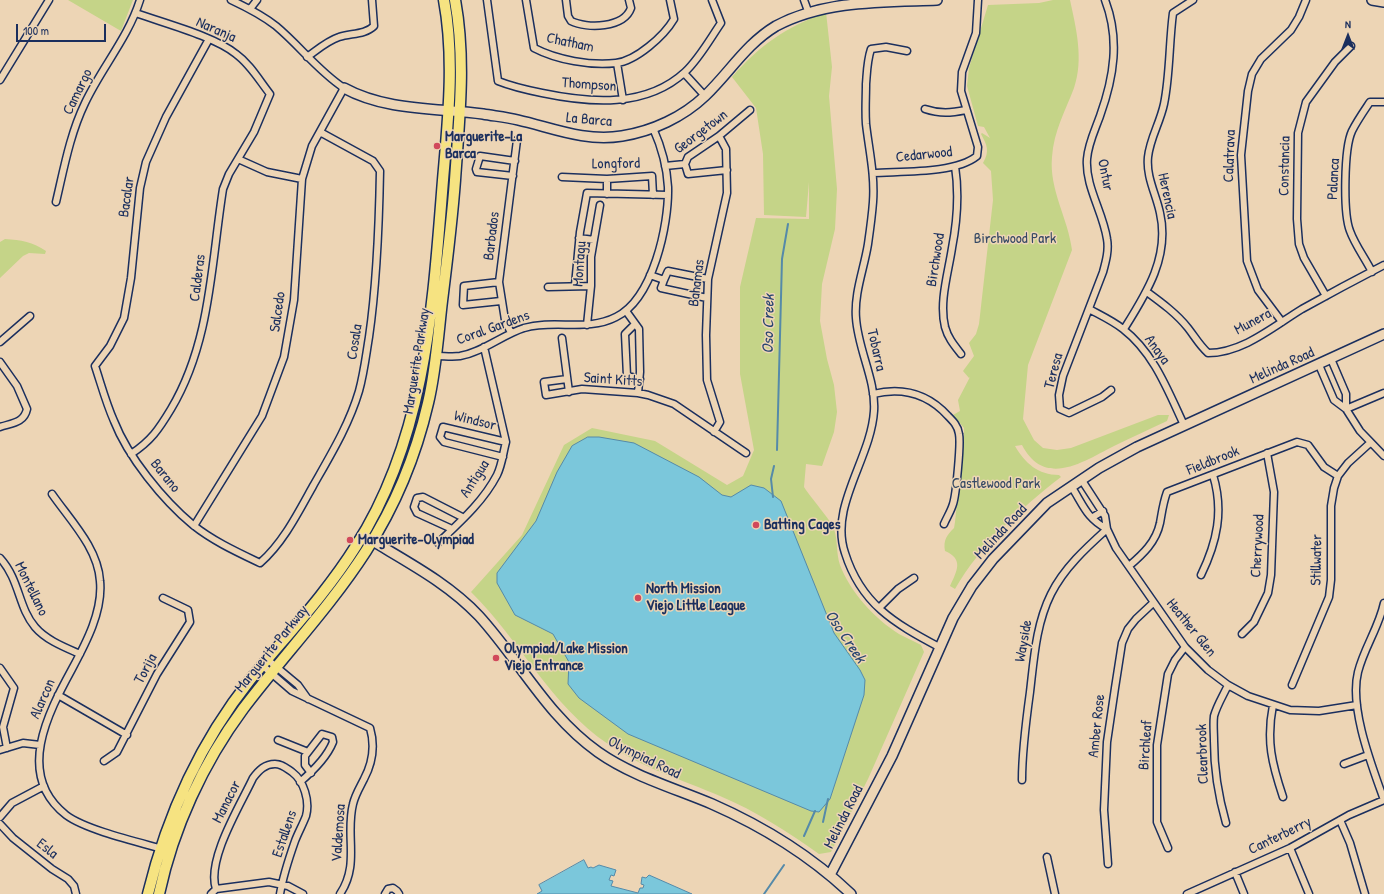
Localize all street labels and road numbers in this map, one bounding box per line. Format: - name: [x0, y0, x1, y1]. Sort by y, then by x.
- street label: Naranja: [193, 13, 239, 47]
- street label: Chatham: [545, 29, 595, 57]
- street label: Camargo: [59, 66, 97, 118]
- street label: Thompson: [561, 74, 617, 96]
- street label: Georgetown: [671, 106, 731, 158]
- street label: La Barca: [565, 109, 613, 131]
- street label: Calatrava: [1220, 129, 1240, 183]
- street label: Constancia: [1275, 136, 1295, 196]
- street label: Cedarwood: [895, 143, 953, 167]
- street label: Longford: [592, 155, 640, 173]
- street label: Ontur: [1093, 158, 1117, 192]
- street label: Palanca: [1324, 158, 1344, 200]
- street label: Herencia: [1153, 171, 1181, 221]
- street label: Bacalar: [115, 176, 139, 218]
- street label: Barbados: [480, 211, 504, 261]
- street label: Birchwood: [923, 232, 949, 288]
- street label: Montagu: [569, 241, 591, 287]
- street label: Calderas: [186, 253, 210, 303]
- street label: Bahamas: [685, 258, 709, 308]
- street label: Salcedo: [266, 291, 290, 333]
- street label: Munera: [1231, 305, 1275, 339]
- street label: Coral Gardens: [454, 306, 532, 350]
- street label: Marguerite Parkway: [400, 307, 434, 415]
- street label: Cosala: [343, 323, 367, 361]
- street label: Tobarra: [862, 327, 890, 373]
- street label: Anaya: [1140, 332, 1174, 368]
- street label: Melinda Road: [1247, 344, 1317, 388]
- street label: Teresa: [1041, 351, 1067, 391]
- street label: Saint Kitts: [583, 369, 643, 391]
- street label: Windsor: [452, 407, 498, 435]
- street label: Fieldbrook: [1184, 442, 1242, 480]
- street label: Barano: [146, 456, 184, 496]
- street label: Antigua: [456, 457, 494, 501]
- street label: Melinda Road: [971, 501, 1031, 563]
- street label: Cherrywood: [1247, 514, 1269, 578]
- street label: Stillwater: [1308, 534, 1326, 586]
- street label: Montellano: [10, 559, 52, 619]
- street label: Heather Glen: [1162, 595, 1220, 661]
- street label: Marguerite Parkway: [231, 602, 313, 696]
- street label: Wayside: [1011, 619, 1037, 663]
- street label: Torija: [131, 651, 161, 687]
- street label: Alarcon: [26, 676, 60, 722]
- street label: Amber Rose: [1085, 693, 1109, 759]
- street label: Birchleaf: [1135, 719, 1157, 771]
- street label: Clearbrook: [1193, 724, 1213, 784]
- street label: Olympiad Road: [605, 733, 683, 783]
- street label: Manacor: [209, 778, 245, 826]
- street label: Melinda Road: [820, 782, 868, 852]
- street label: Valdemosa: [328, 803, 350, 863]
- street label: Estallens: [269, 808, 301, 860]
- street label: Canterberry: [1246, 813, 1314, 859]
- street label: Esla: [33, 835, 61, 863]

